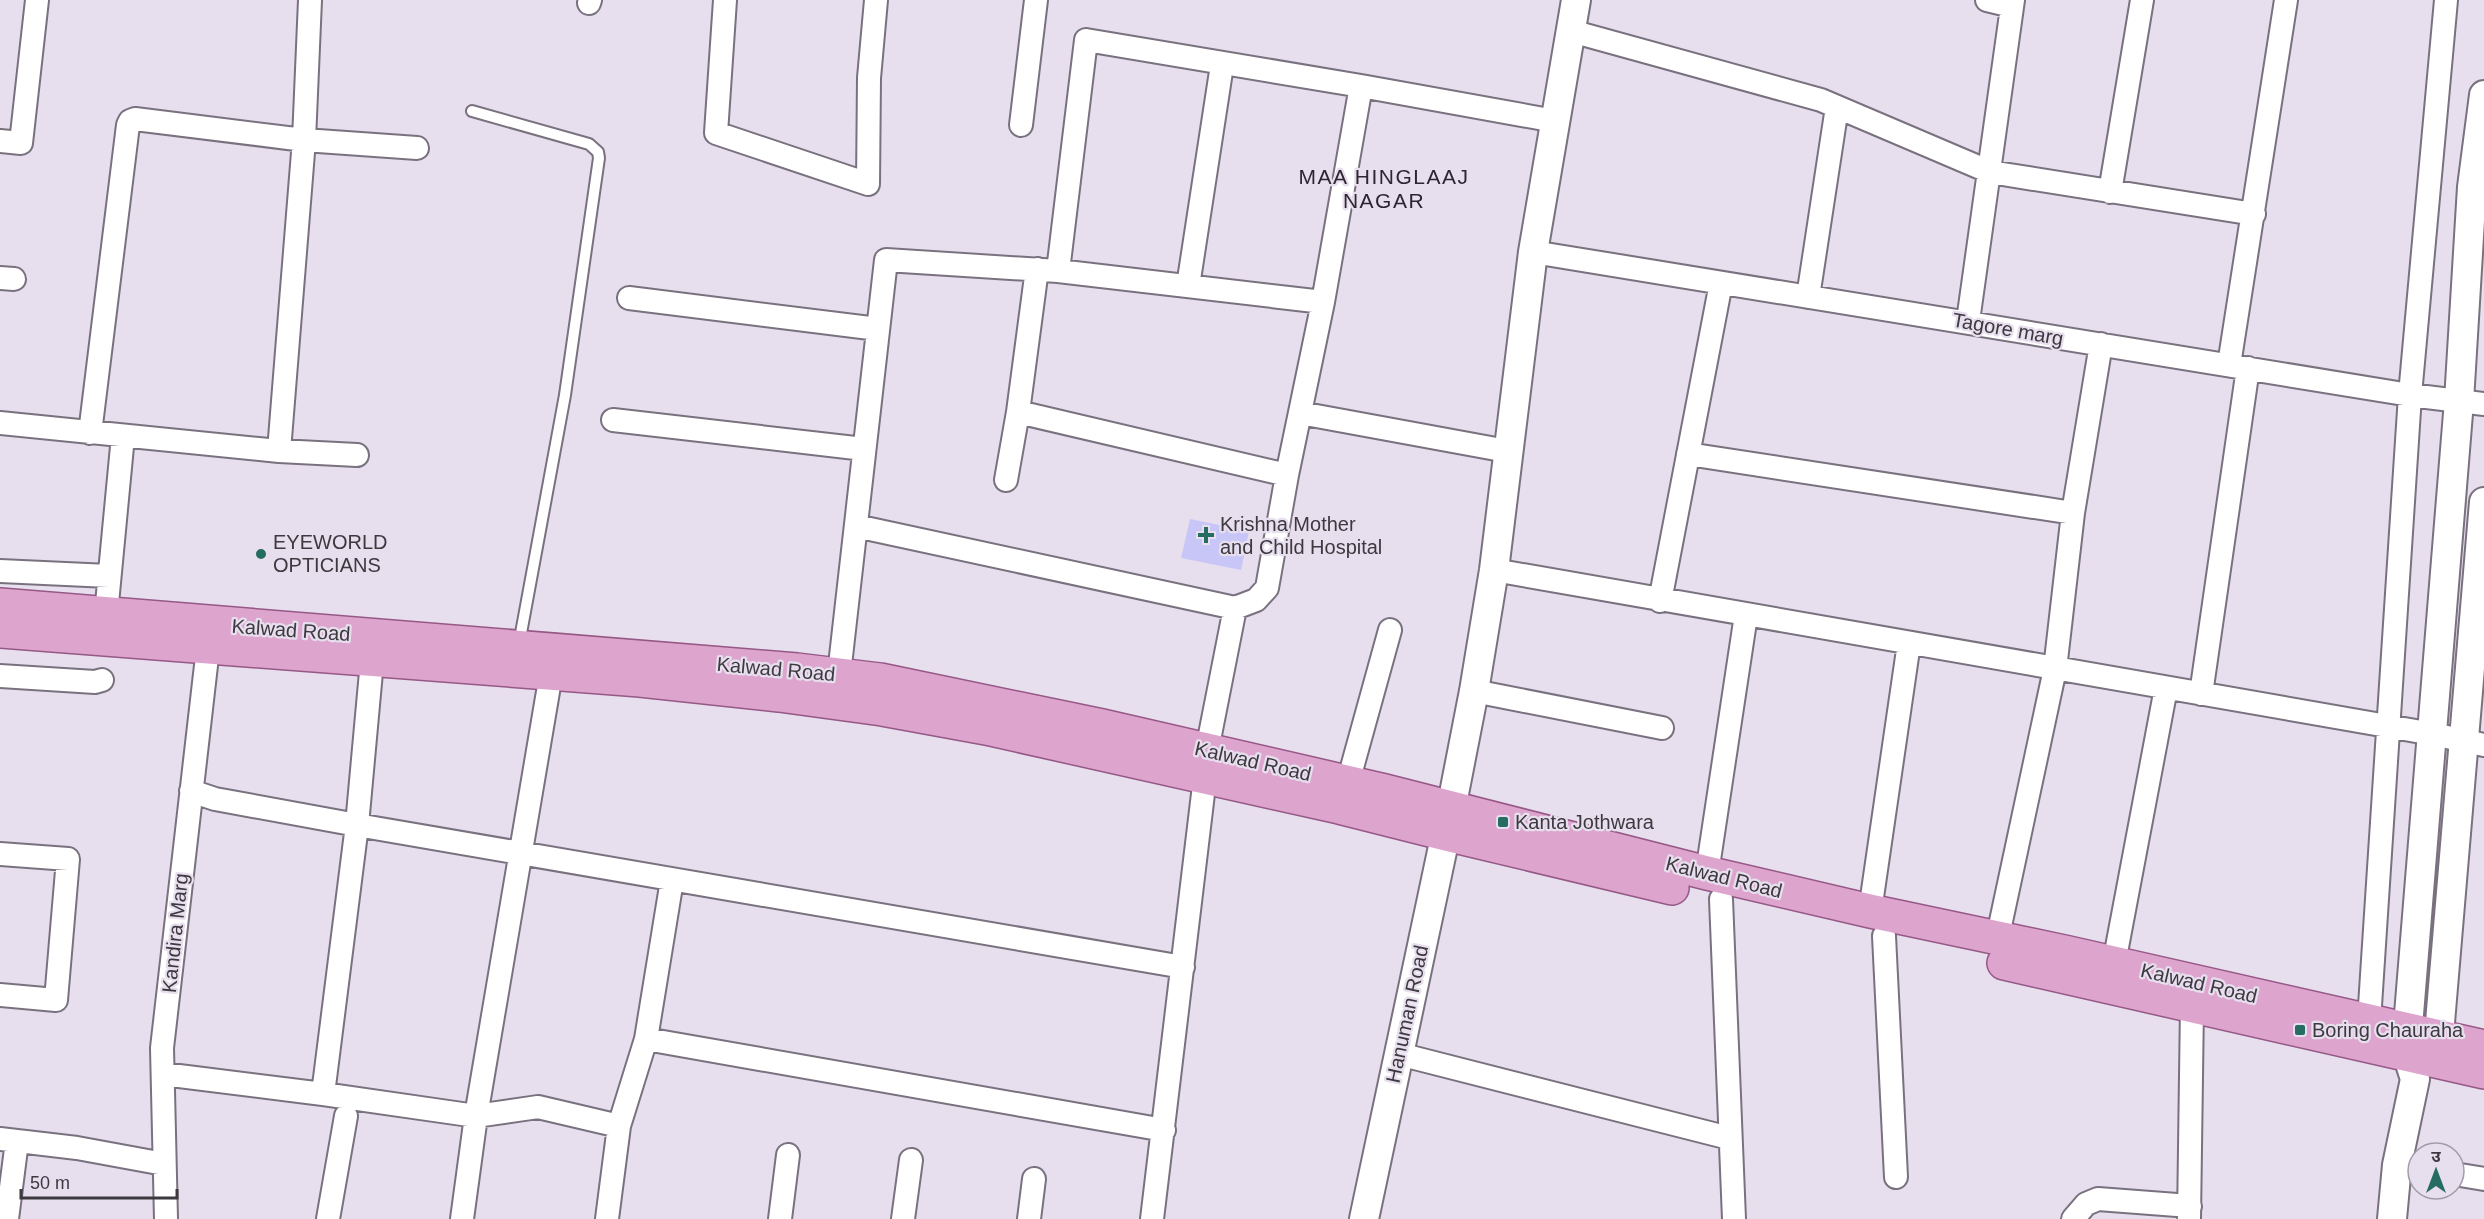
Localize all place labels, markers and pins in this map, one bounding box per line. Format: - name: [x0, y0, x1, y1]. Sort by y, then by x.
- place label: Krishna Mother and Child Hospital: [1220, 513, 1382, 558]
- marker: Krishna Mother and Child Hospital: [1197, 526, 1215, 544]
- place label: EYEWORLD OPTICIANS: [273, 531, 387, 576]
- marker: EYEWORLD OPTICIANS: [254, 547, 268, 561]
- place label: Kanta Jothwara: [1515, 811, 1655, 833]
- marker: Kanta Jothwara: [1496, 815, 1510, 829]
- place label: Boring Chauraha: [2312, 1019, 2464, 1041]
- marker: Boring Chauraha: [2293, 1023, 2307, 1037]

